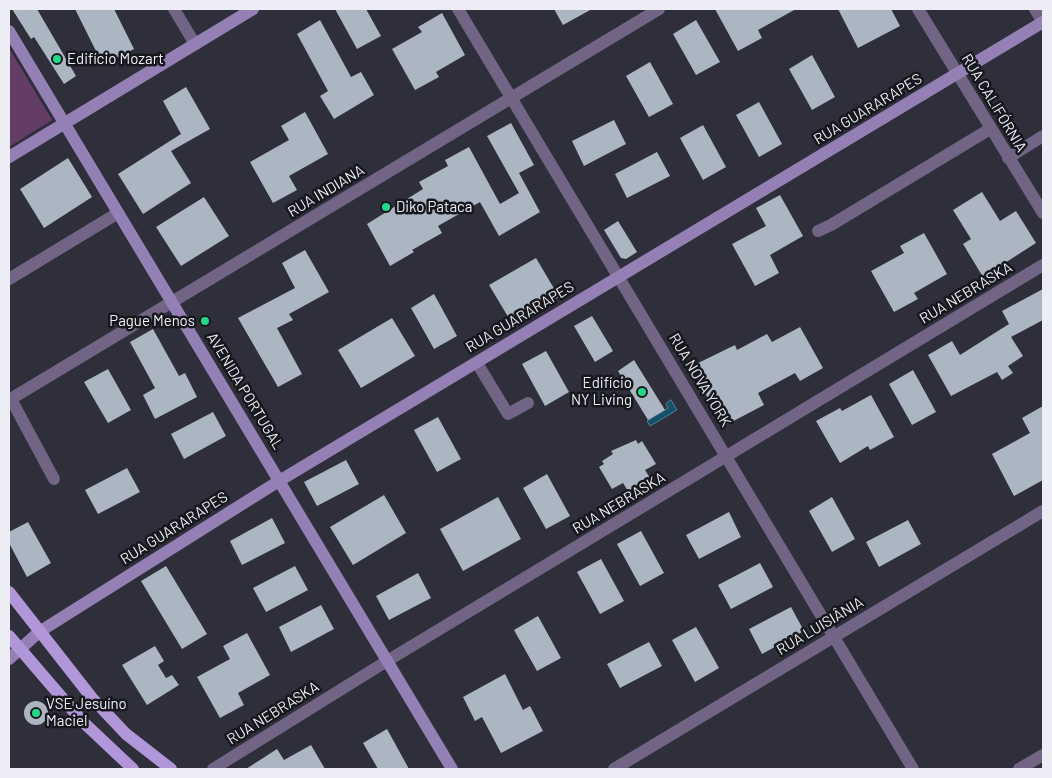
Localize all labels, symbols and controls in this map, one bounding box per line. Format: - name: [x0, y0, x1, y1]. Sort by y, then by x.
- place label: Edifício Mozart: [67, 50, 164, 68]
- street label: RUA CALIFÓRNIA: [958, 51, 1030, 155]
- marker: Edifício Mozart: [51, 53, 63, 65]
- street label: RUA GUARARAPES: [811, 70, 925, 148]
- street label: RUA INDIANA: [284, 161, 368, 221]
- place label: Diko Pataca: [396, 198, 473, 216]
- marker: Diko Pataca: [380, 201, 392, 213]
- street label: RUA NEBRASKA: [916, 258, 1016, 328]
- street label: RUA GUARARAPES: [463, 278, 577, 356]
- place label: Pague Menos: [109, 312, 195, 330]
- marker: Pague Menos: [199, 315, 211, 327]
- street label: AVENIDA PORTUGAL: [203, 329, 287, 453]
- street label: RUA NOVA YORK: [665, 330, 735, 430]
- place label: Edifício NY Living: [571, 374, 632, 409]
- marker: Edifício NY Living: [636, 386, 648, 398]
- street label: RUA NEBRASKA: [569, 468, 669, 538]
- street label: RUA GUARARAPES: [117, 488, 231, 568]
- street label: RUA LUISIÂNIA: [773, 593, 867, 659]
- street label: RUA NEBRASKA: [224, 678, 322, 748]
- place label: VSE Jesuíno Maciel: [46, 695, 127, 730]
- marker: VSE Jesuíno Maciel: [30, 707, 42, 719]

